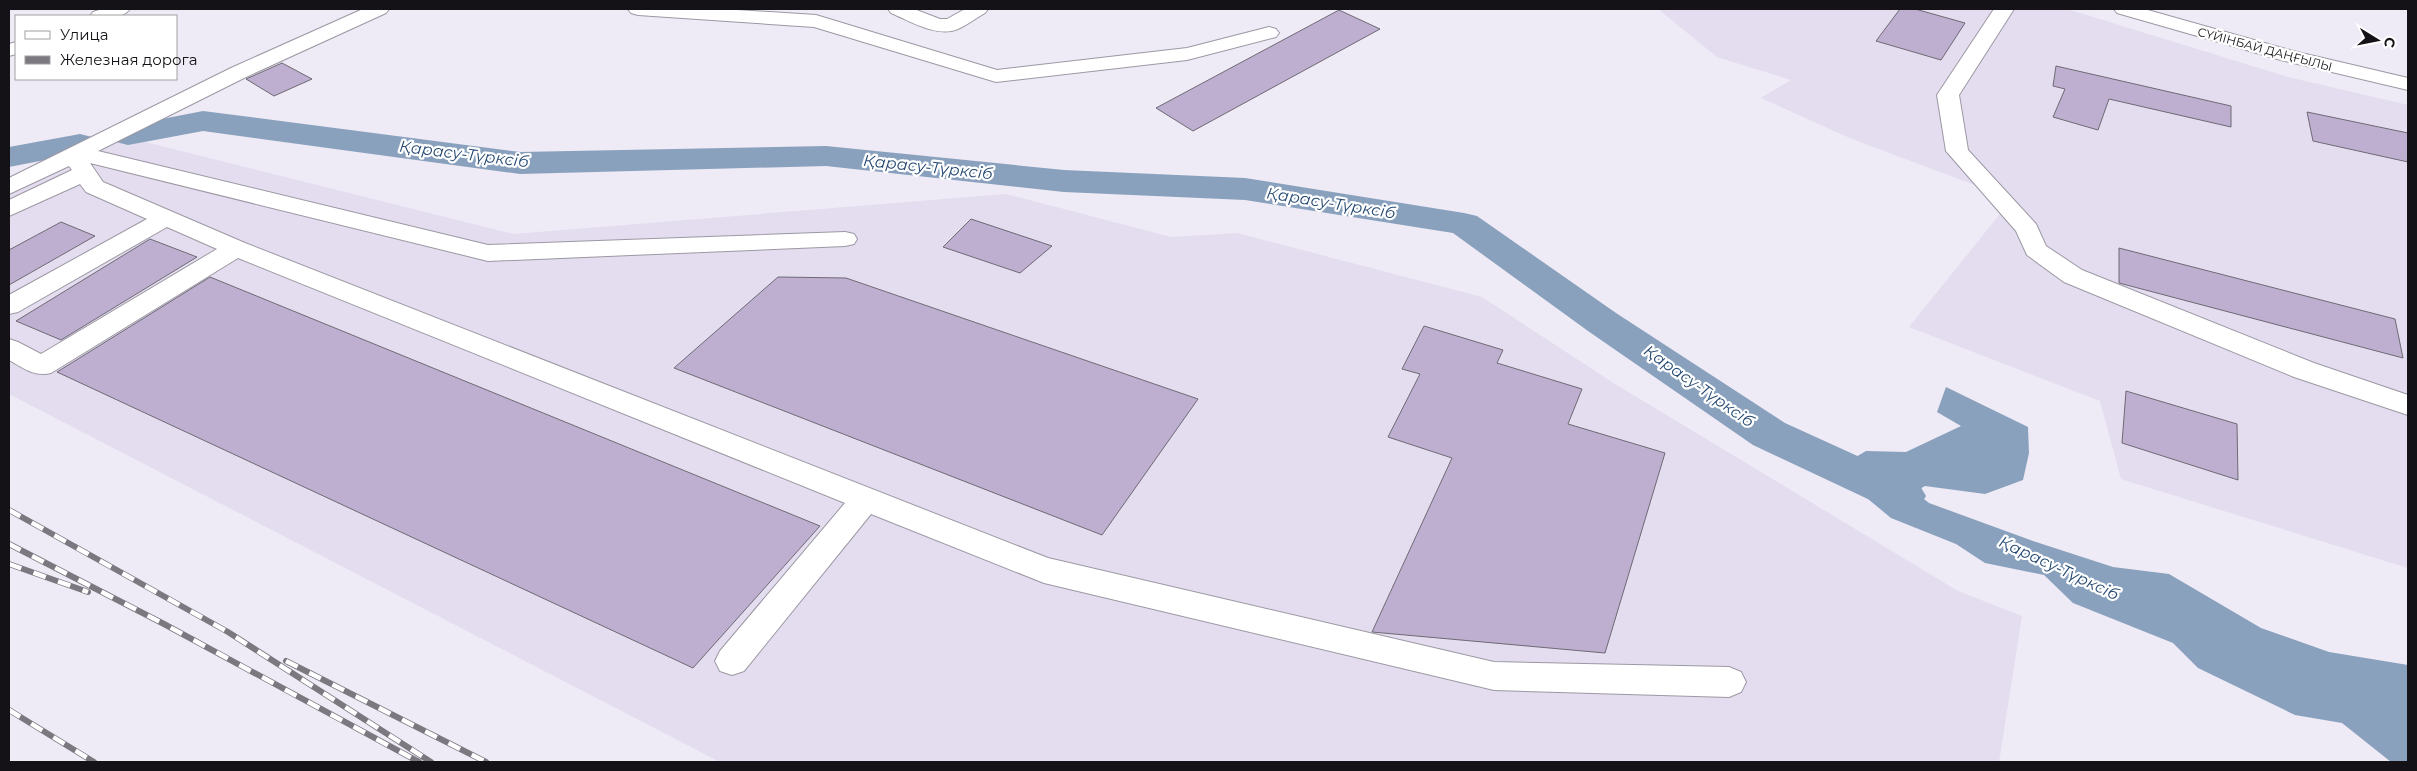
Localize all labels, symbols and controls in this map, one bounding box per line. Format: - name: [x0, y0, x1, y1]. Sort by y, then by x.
- legend: [15, 15, 178, 80]
- north arrow: [2352, 15, 2402, 65]
- street label: СҮЙІНБАЙ ДАҢҒЫЛЫ: [2196, 24, 2334, 74]
- text: Улица: [60, 25, 108, 44]
- text: С: [2380, 36, 2400, 49]
- text: Железная дорога: [60, 50, 197, 69]
- water label: Қарасу-Түрксіб: [398, 137, 530, 171]
- water label: Қарасу-Түрксіб: [862, 151, 994, 183]
- water label: Қарасу-Түрксіб: [1265, 183, 1397, 223]
- water label: Қарасу-Түрксіб: [1640, 341, 1758, 431]
- water label: Қарасу-Түрксіб: [1996, 532, 2122, 604]

